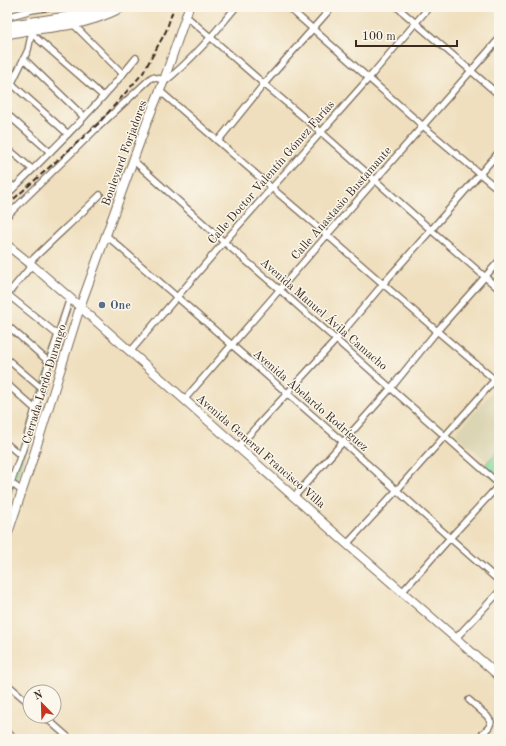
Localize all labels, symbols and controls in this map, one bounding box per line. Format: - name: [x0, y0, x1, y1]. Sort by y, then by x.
- scale bar: [356, 22, 457, 48]
- text: 100 m: [362, 31, 396, 43]
- street label: Boulevard Forjadores: [100, 99, 150, 208]
- street label: Calle Doctor Valentín Gómez Farías: [206, 99, 337, 247]
- street label: Calle Anastasio Bustamante: [289, 144, 394, 263]
- street label: Avenida Manuel Ávila Camacho: [258, 254, 391, 373]
- marker: One: [97, 300, 107, 310]
- place label: One: [110, 300, 131, 312]
- street label: Cerrada Lerdo Durango: [21, 323, 69, 446]
- street label: Avenida Abelardo Rodríguez: [251, 348, 370, 454]
- street label: Avenida General Francisco Villa: [194, 393, 327, 511]
- north arrow: [22, 684, 62, 724]
- text: N: [33, 689, 45, 703]

